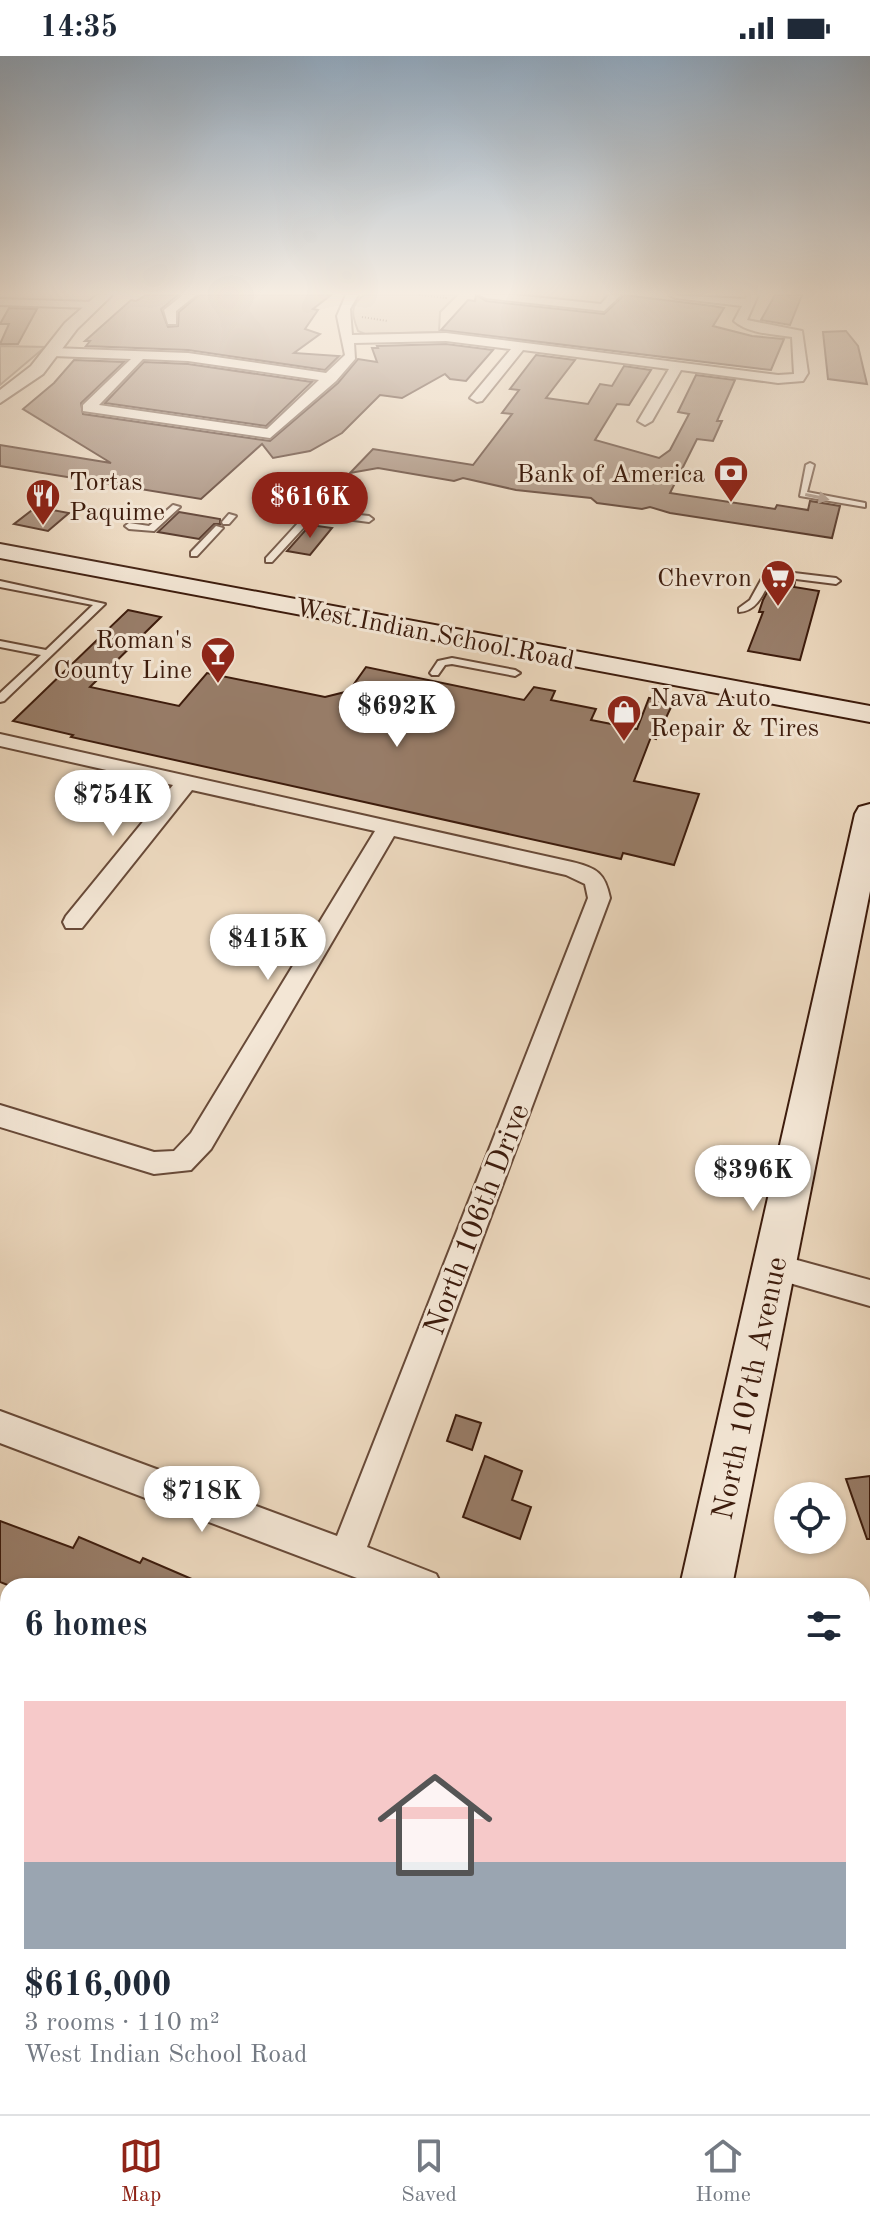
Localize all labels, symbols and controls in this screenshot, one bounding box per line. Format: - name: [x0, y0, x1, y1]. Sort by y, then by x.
- text: 14:35: [40, 13, 118, 43]
- bank icon: Bank of America: [712, 454, 750, 504]
- place label: Bank of America: [516, 462, 705, 488]
- place label: Tortas Paquime: [69, 470, 165, 526]
- pin: $616K: [254, 472, 366, 540]
- restaurant icon: Tortas Paquime: [24, 477, 62, 527]
- text: $616K: [270, 485, 350, 511]
- one-way arrow: [805, 491, 830, 504]
- supermarket icon: Chevron: [759, 558, 797, 608]
- place label: Chevron: [657, 566, 752, 592]
- street label: West Indian School Road: [293, 595, 576, 675]
- place label: Roman's County Line: [53, 628, 192, 684]
- bar icon: Roman's County Line: [199, 635, 237, 685]
- pin: $692K: [341, 681, 453, 749]
- place label: Nava Auto Repair & Tires: [650, 686, 819, 742]
- shop icon: Nava Auto Repair & Tires: [605, 693, 643, 743]
- text: $692K: [357, 694, 437, 720]
- pin: $754K: [57, 770, 169, 838]
- text: $754K: [73, 783, 153, 809]
- pin: $415K: [212, 914, 324, 982]
- text: $415K: [228, 927, 308, 953]
- street label: North 106th Drive: [420, 1100, 536, 1339]
- pin: $396K: [697, 1145, 809, 1213]
- text: $396K: [713, 1158, 793, 1184]
- street label: North 107th Avenue: [708, 1254, 794, 1523]
- pin: $718K: [146, 1466, 258, 1534]
- text: $718K: [162, 1479, 242, 1505]
- map controls: [774, 1482, 846, 1554]
- button: locate: [774, 1482, 846, 1554]
- icon: filters: [802, 1604, 846, 1648]
- text: 6 homes: [24, 1609, 147, 1643]
- icon: home: [363, 1753, 507, 1897]
- text: $616,000: [24, 1969, 172, 2003]
- text: 3 rooms · 110 m²: [24, 2010, 220, 2036]
- text: West Indian School Road: [24, 2042, 308, 2068]
- tab: Map: [119, 2134, 163, 2209]
- tab: Saved: [401, 2134, 457, 2209]
- tab: Home: [695, 2134, 751, 2209]

